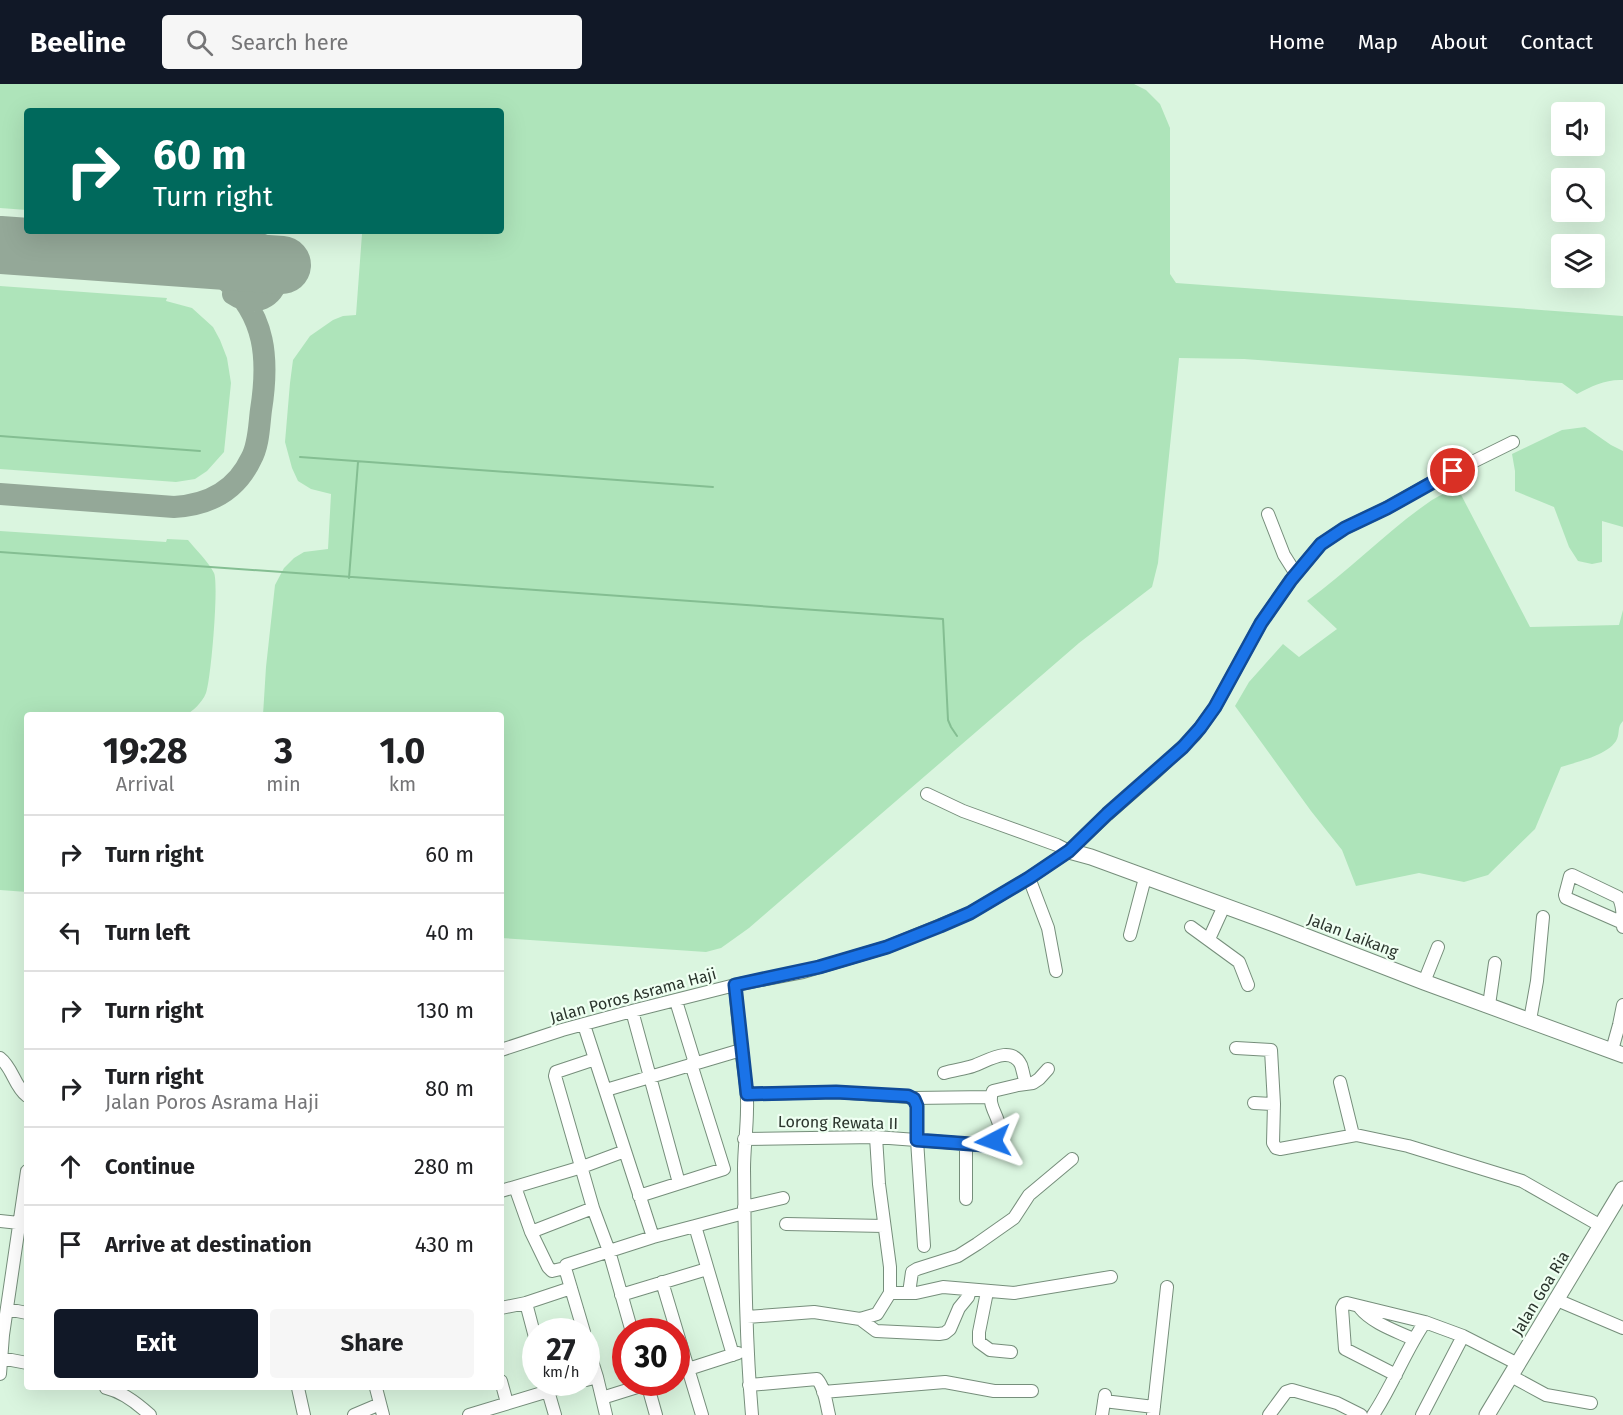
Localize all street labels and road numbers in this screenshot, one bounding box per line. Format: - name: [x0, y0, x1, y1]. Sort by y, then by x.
- street label: Jalan Laikang: [1305, 909, 1402, 962]
- street label: Jalan Poros Asrama Haji: [548, 964, 718, 1027]
- street label: Lorong Rewata II: [778, 1112, 898, 1133]
- street label: Jalan Goa Ria: [1508, 1247, 1573, 1339]

